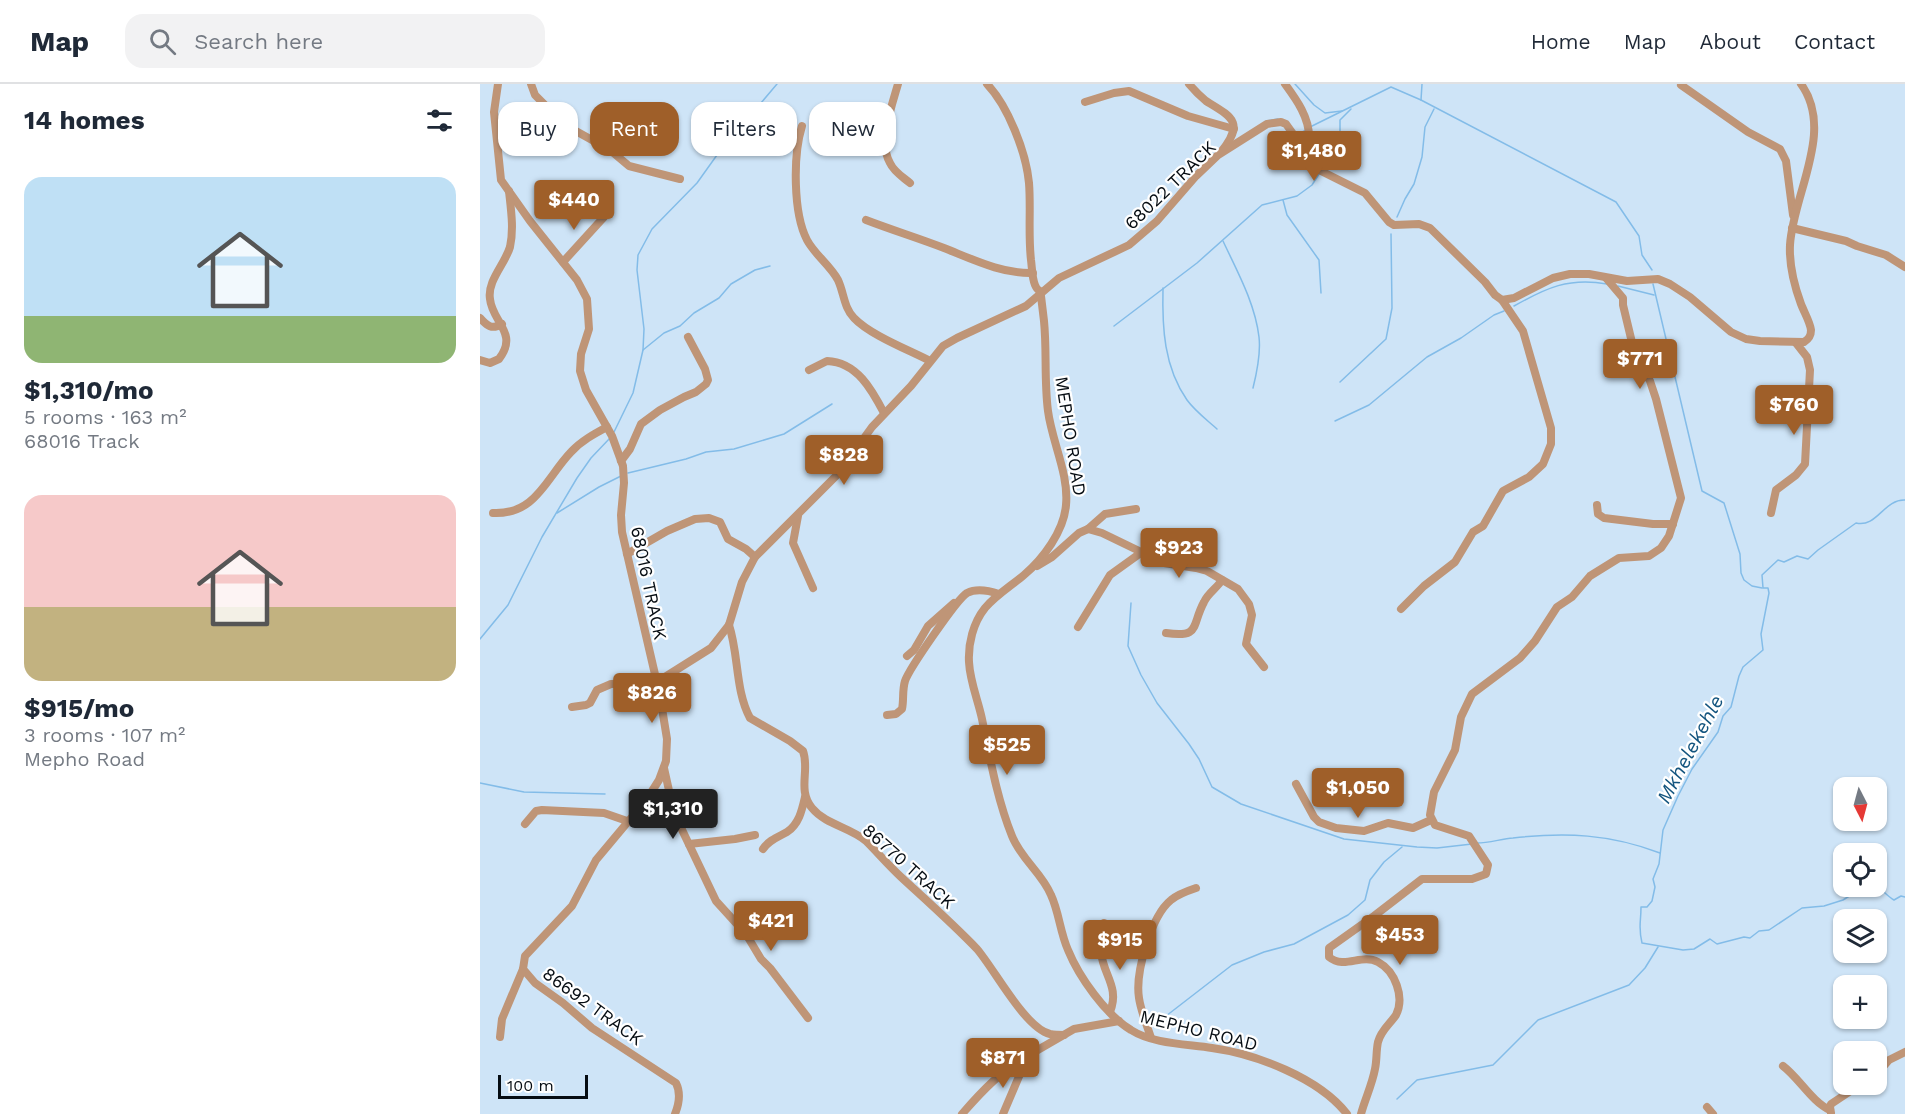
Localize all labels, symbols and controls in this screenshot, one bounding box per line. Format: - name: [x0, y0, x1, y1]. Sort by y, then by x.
- search box: [125, 14, 545, 68]
- text: Map: [30, 25, 89, 58]
- icon: search: [146, 25, 179, 58]
- text: Search here: [194, 29, 323, 54]
- text: Home: [1531, 29, 1591, 54]
- text: Map: [1624, 29, 1667, 54]
- text: About: [1700, 29, 1761, 54]
- text: Contact: [1794, 29, 1875, 54]
- chip: Buy: [498, 102, 578, 156]
- chip: Rent: [590, 102, 679, 156]
- chip: Filters: [691, 102, 797, 156]
- chip: New: [809, 102, 896, 156]
- icon: filters: [423, 104, 456, 137]
- text: 14 homes: [24, 105, 145, 135]
- pin: $1,480: [1265, 131, 1363, 182]
- street label: 68022 TRACK: [1120, 136, 1220, 234]
- text: $1,480: [1281, 138, 1347, 162]
- pin: $440: [538, 180, 610, 231]
- text: $440: [548, 187, 600, 211]
- icon: home: [186, 216, 294, 324]
- pin: $771: [1604, 339, 1676, 390]
- text: $771: [1617, 346, 1663, 370]
- text: $1,310/mo: [24, 375, 154, 405]
- street label: MEPHO ROAD: [1051, 375, 1091, 497]
- pin: $760: [1758, 385, 1830, 436]
- text: $760: [1769, 392, 1819, 416]
- text: 5 rooms · 163 m²: [24, 405, 186, 429]
- text: 68016 Track: [24, 429, 140, 453]
- pin: $828: [808, 435, 880, 486]
- text: $828: [819, 442, 869, 466]
- street label: 68016 TRACK: [627, 524, 671, 642]
- pin: $923: [1143, 528, 1215, 579]
- icon: home: [186, 534, 294, 642]
- text: $923: [1155, 535, 1203, 559]
- pin: $826: [616, 673, 688, 724]
- text: $826: [627, 680, 677, 704]
- water label: Mkhelekehle: [1651, 691, 1729, 807]
- text: $915/mo: [24, 693, 134, 723]
- text: 3 rooms · 107 m²: [24, 723, 185, 747]
- pin: $525: [971, 725, 1043, 776]
- text: $525: [983, 732, 1031, 756]
- text: Mepho Road: [24, 747, 145, 771]
- pin: $1,050: [1309, 768, 1407, 819]
- text: $1,050: [1326, 775, 1390, 799]
- north arrow: [1833, 777, 1887, 831]
- map controls: [1833, 777, 1887, 1095]
- pin: $1,310: [624, 789, 722, 840]
- text: $1,310: [643, 796, 703, 820]
- street label: 86770 TRACK: [858, 819, 960, 913]
- button: locate: [1833, 843, 1887, 897]
- pin: $421: [735, 901, 807, 952]
- text: $421: [748, 908, 794, 932]
- button: layers: [1833, 909, 1887, 963]
- pin: $453: [1364, 915, 1436, 966]
- pin: $915: [1084, 920, 1156, 971]
- text: $453: [1375, 922, 1425, 946]
- text: $915: [1097, 927, 1143, 951]
- street label: 86692 TRACK: [539, 963, 647, 1049]
- button: +: [1833, 975, 1887, 1029]
- street label: MEPHO ROAD: [1138, 1005, 1260, 1055]
- pin: $871: [967, 1038, 1039, 1089]
- button: −: [1833, 1041, 1887, 1095]
- text: $871: [980, 1045, 1026, 1069]
- scale bar: [498, 1072, 588, 1100]
- text: 100 m: [507, 1076, 554, 1095]

